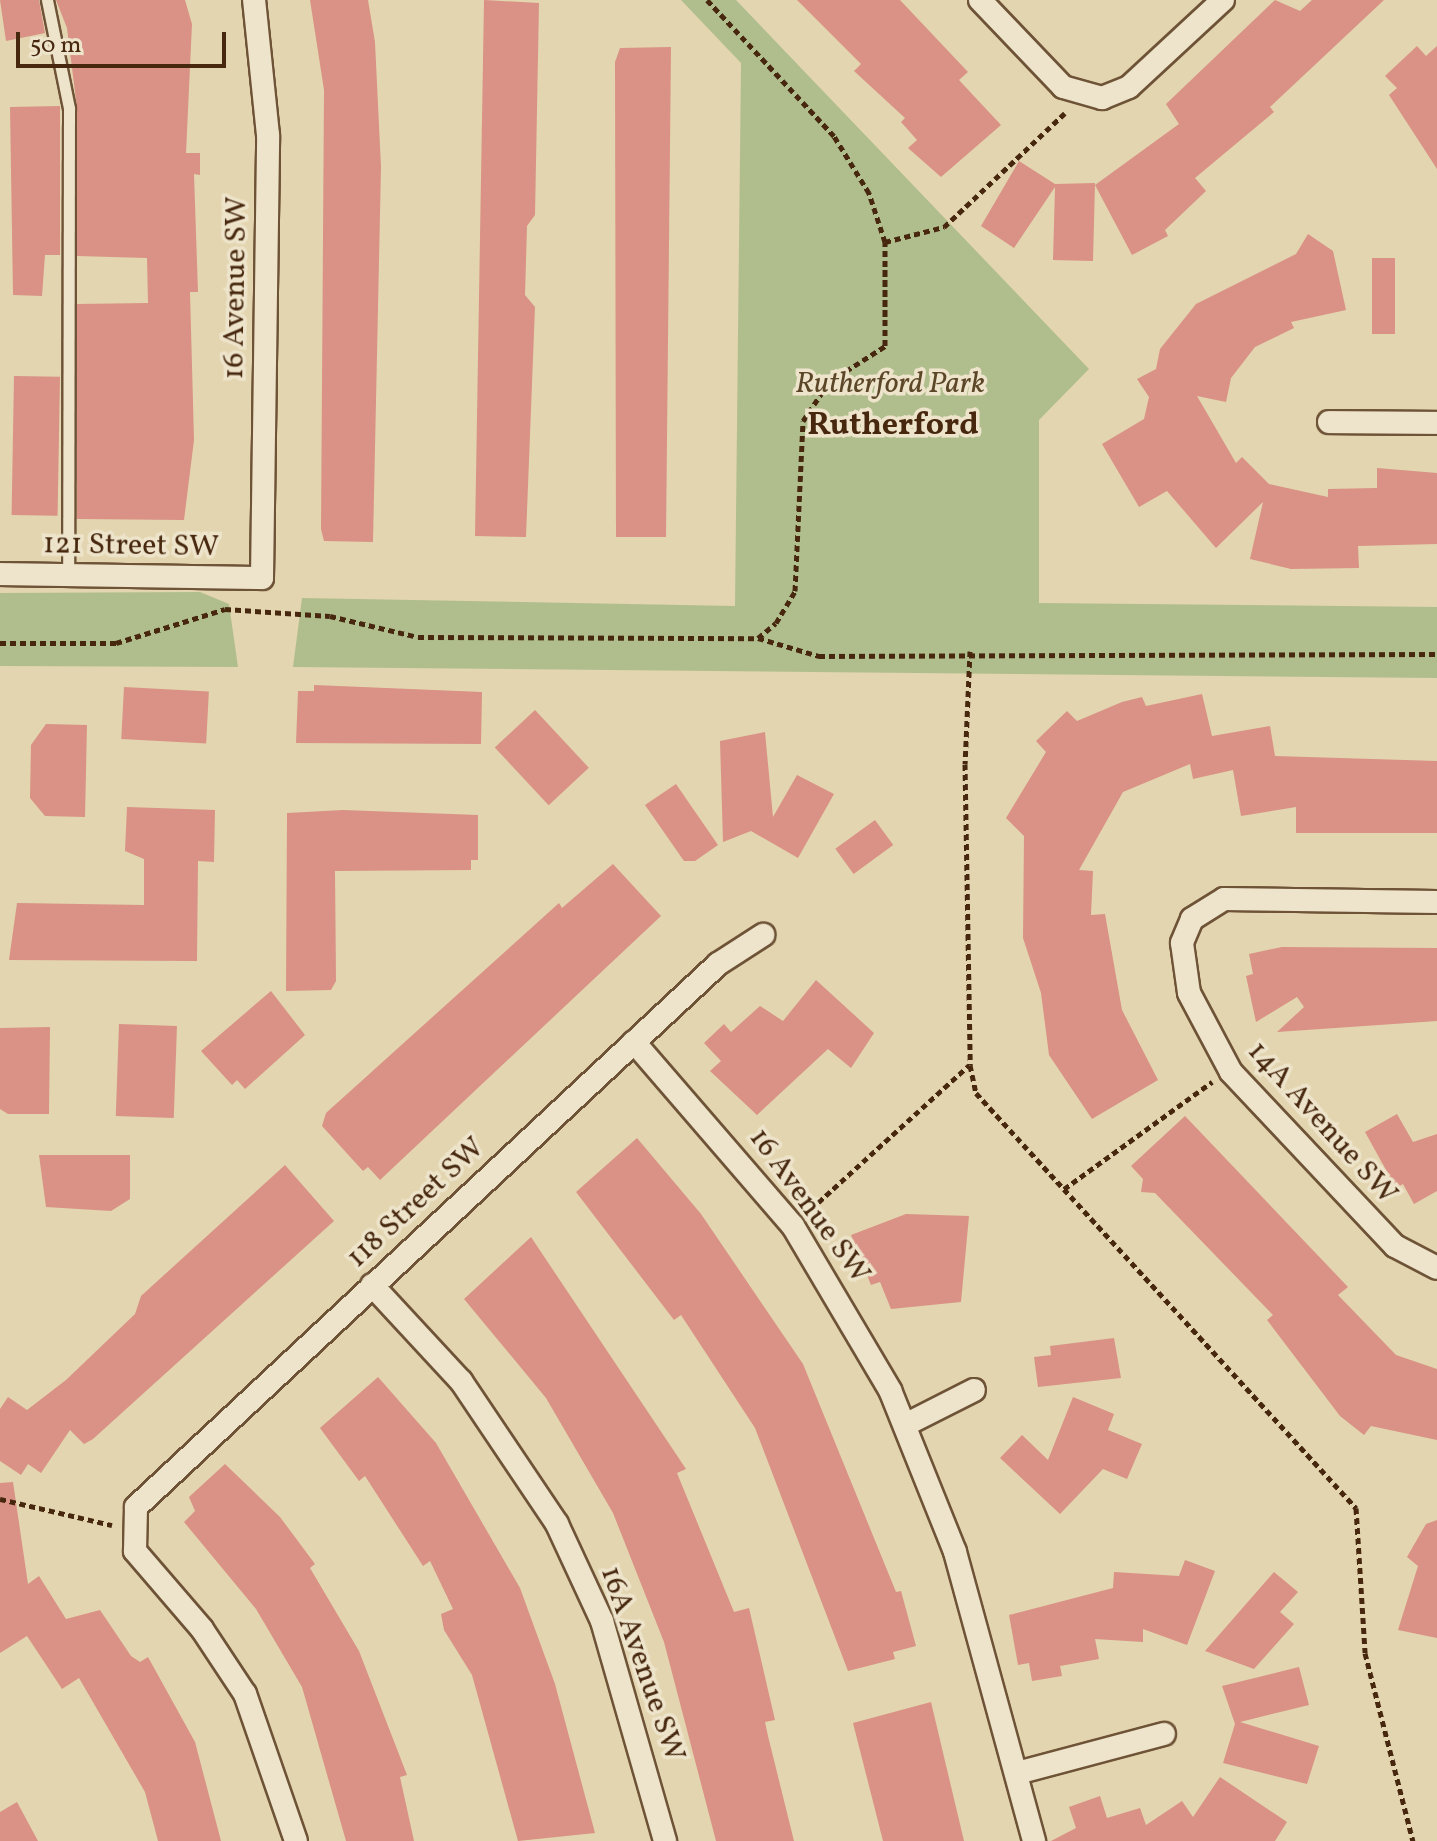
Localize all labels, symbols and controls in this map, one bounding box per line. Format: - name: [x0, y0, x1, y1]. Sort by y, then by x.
- scale bar: [20, 16, 230, 66]
- text: 50 m: [30, 29, 82, 63]
- street label: 16 Avenue SW: [216, 196, 256, 380]
- park label: Rutherford Park: [795, 366, 985, 402]
- district label: Rutherford: [807, 407, 979, 445]
- street label: 121 Street SW: [43, 526, 219, 566]
- street label: 14A Avenue SW: [1239, 1034, 1405, 1212]
- street label: 16 Avenue SW: [741, 1121, 877, 1291]
- street label: 118 Street SW: [340, 1130, 492, 1276]
- street label: 16A Avenue SW: [592, 1562, 692, 1766]

